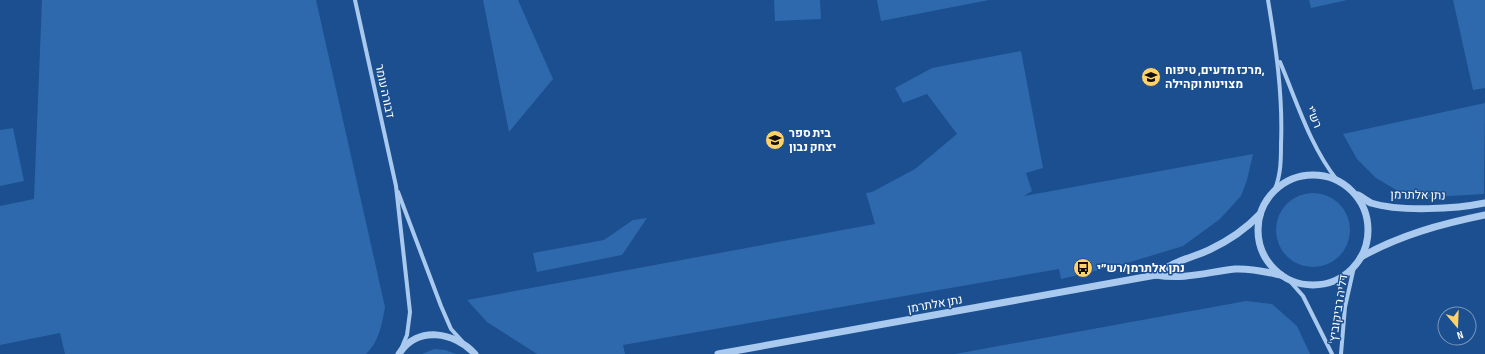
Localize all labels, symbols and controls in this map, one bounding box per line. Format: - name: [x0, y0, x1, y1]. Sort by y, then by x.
- street label: דבורה עומר: [371, 63, 398, 120]
- place label: מרכז מדעים, טיפוח, מצוינות וקהילה: [1165, 63, 1265, 92]
- school or university icon: מרכז מדעים, טיפוח, מצוינות וקהילה: [1140, 66, 1162, 88]
- street label: רש"י: [1302, 104, 1325, 131]
- place label: בית ספר יצחק נבון: [789, 126, 836, 155]
- school or university icon: בית ספר יצחק נבון: [764, 129, 786, 151]
- street label: נתן אלתרמן: [1390, 188, 1446, 203]
- bus stop icon: נתן אלתרמן/רש״י: [1072, 257, 1094, 279]
- place label: נתן אלתרמן/רש״י: [1097, 261, 1185, 276]
- street label: 'דליה רביקוביץ: [1326, 273, 1351, 345]
- street label: נתן אלתרמן: [906, 292, 964, 317]
- north arrow: [1437, 306, 1477, 346]
- text: N: [1455, 328, 1465, 342]

